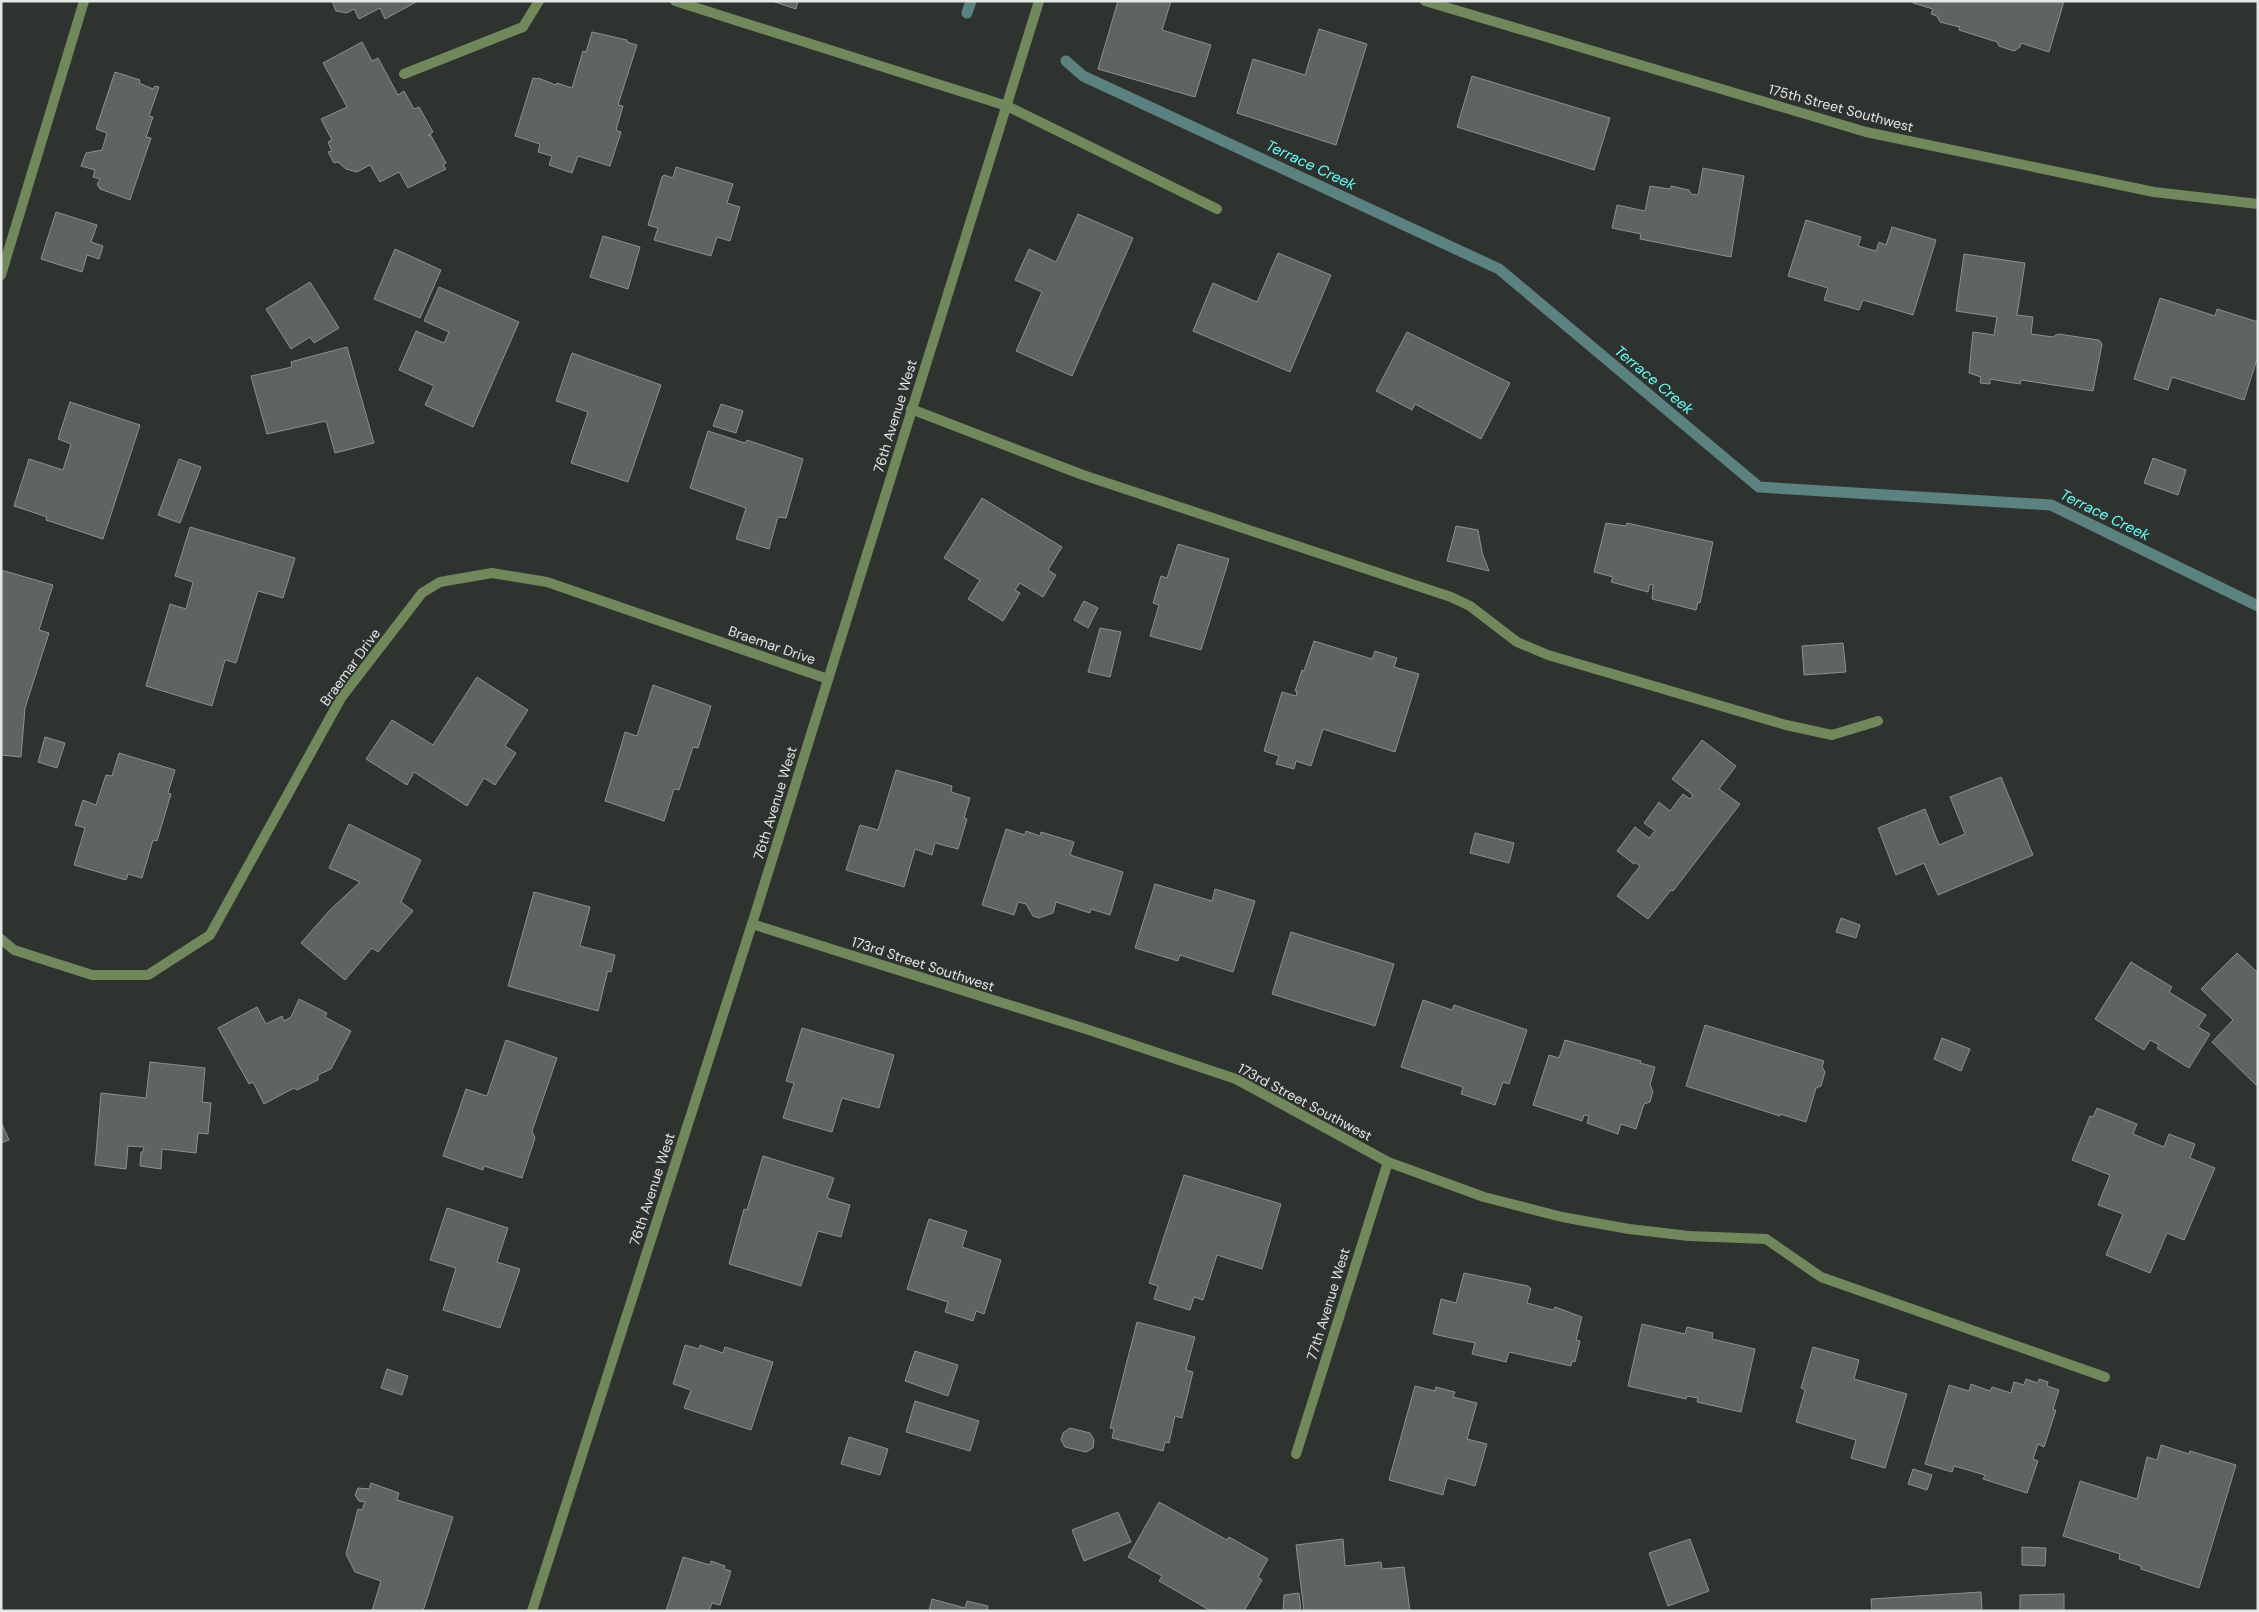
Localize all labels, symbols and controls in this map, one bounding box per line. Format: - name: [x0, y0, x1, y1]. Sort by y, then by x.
- street label: 175th Street Southwest: [1767, 80, 1915, 136]
- water label: Terrace Creek: [1263, 135, 1360, 195]
- water label: Terrace Creek: [1610, 341, 1698, 419]
- street label: 76th Avenue West: [869, 357, 921, 475]
- water label: Terrace Creek: [2057, 485, 2153, 545]
- street label: Braemar Drive: [726, 622, 818, 668]
- street label: Braemar Drive: [316, 625, 384, 709]
- street label: 76th Avenue West: [749, 744, 801, 862]
- street label: 173rd Street Southwest: [849, 932, 997, 996]
- street label: 173rd Street Southwest: [1235, 1059, 1375, 1145]
- street label: 76th Avenue West: [625, 1130, 679, 1248]
- street label: 77th Avenue West: [1302, 1246, 1354, 1362]

